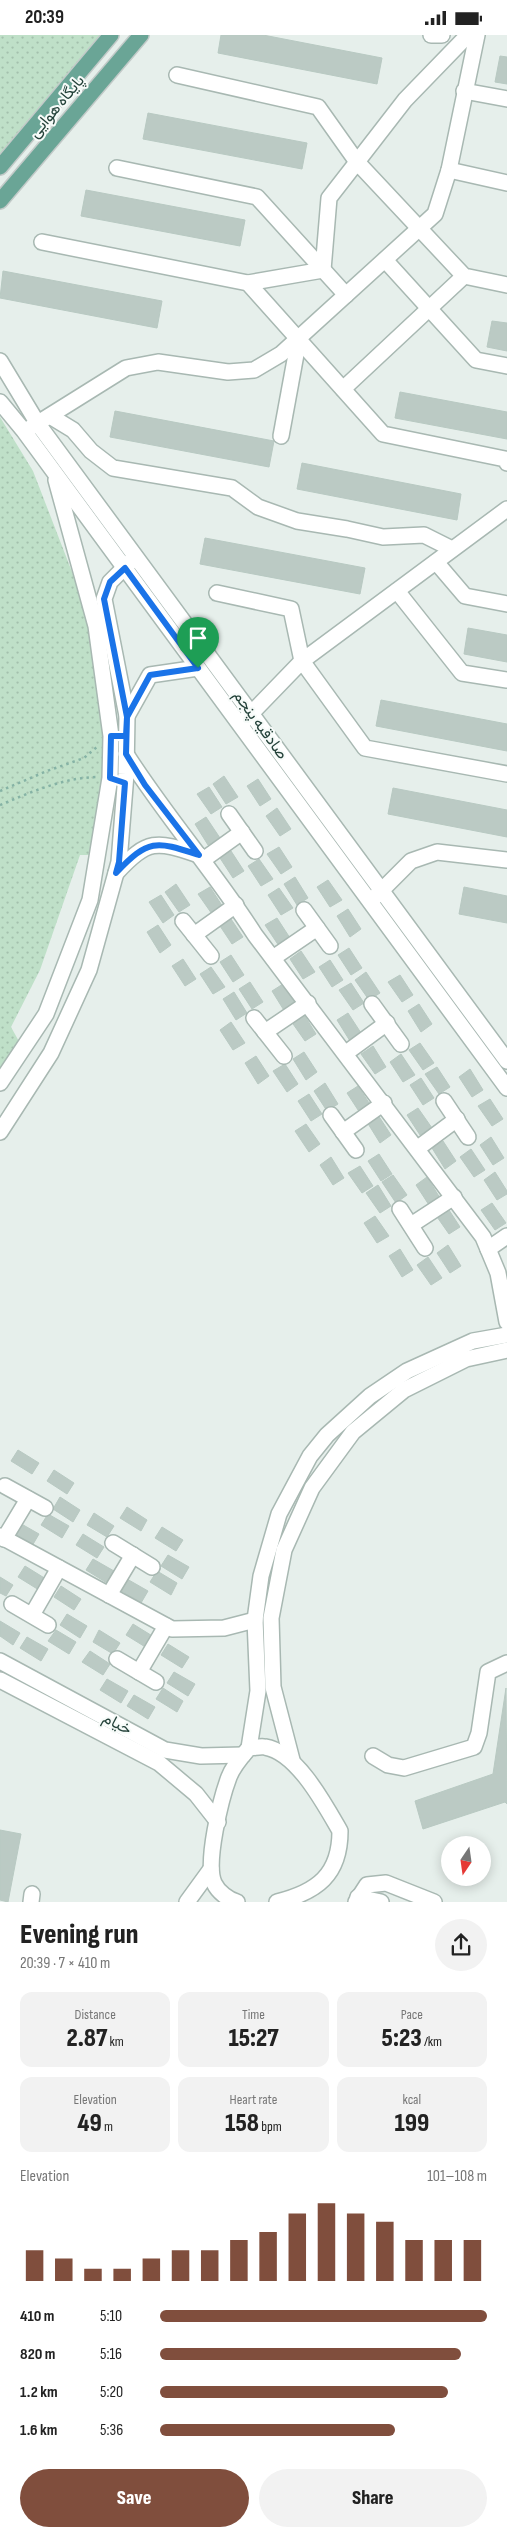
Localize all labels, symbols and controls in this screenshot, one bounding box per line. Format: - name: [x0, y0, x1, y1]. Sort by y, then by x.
- text: 20:39: [25, 6, 64, 29]
- street label: پایگاه هوایی: [25, 72, 89, 143]
- pin: [177, 617, 219, 668]
- icon: arrive: [184, 624, 212, 652]
- street label: صادقیه پنجم: [228, 687, 291, 764]
- street label: خیام: [99, 1709, 135, 1740]
- north arrow: [441, 1836, 491, 1886]
- map controls: [441, 1836, 491, 1886]
- text: Evening run: [20, 1918, 138, 1951]
- button: share: [435, 1919, 487, 1971]
- text: 20:39 · 7 × 410 m: [20, 1954, 110, 1973]
- text: Distance: [75, 2006, 116, 2023]
- text: Time: [242, 2006, 265, 2023]
- text: Pace: [401, 2006, 423, 2023]
- text: 2.87: [66, 2023, 107, 2054]
- text: 15:27: [228, 2023, 279, 2054]
- text: 5:23: [382, 2023, 422, 2054]
- text: km: [107, 2033, 124, 2050]
- text: /km: [422, 2033, 442, 2050]
- text: Elevation: [74, 2091, 117, 2108]
- text: Heart rate: [230, 2091, 277, 2108]
- text: kcal: [403, 2091, 421, 2108]
- text: 49: [77, 2108, 102, 2139]
- text: 158: [225, 2108, 259, 2139]
- text: 199: [394, 2108, 429, 2139]
- text: m: [102, 2118, 113, 2135]
- text: bpm: [259, 2118, 282, 2135]
- text: Elevation: [20, 2167, 69, 2186]
- text: 101–108 m: [427, 2167, 487, 2186]
- text: 410 m: [20, 2307, 54, 2326]
- text: 5:10: [100, 2307, 122, 2326]
- text: 820 m: [20, 2345, 55, 2364]
- text: 5:16: [100, 2345, 122, 2364]
- text: 1.2 km: [20, 2383, 58, 2402]
- text: 5:20: [100, 2383, 123, 2402]
- text: 1.6 km: [20, 2421, 57, 2440]
- text: 5:36: [100, 2421, 123, 2440]
- button: Save: [20, 2469, 249, 2527]
- button: Share: [259, 2469, 487, 2527]

